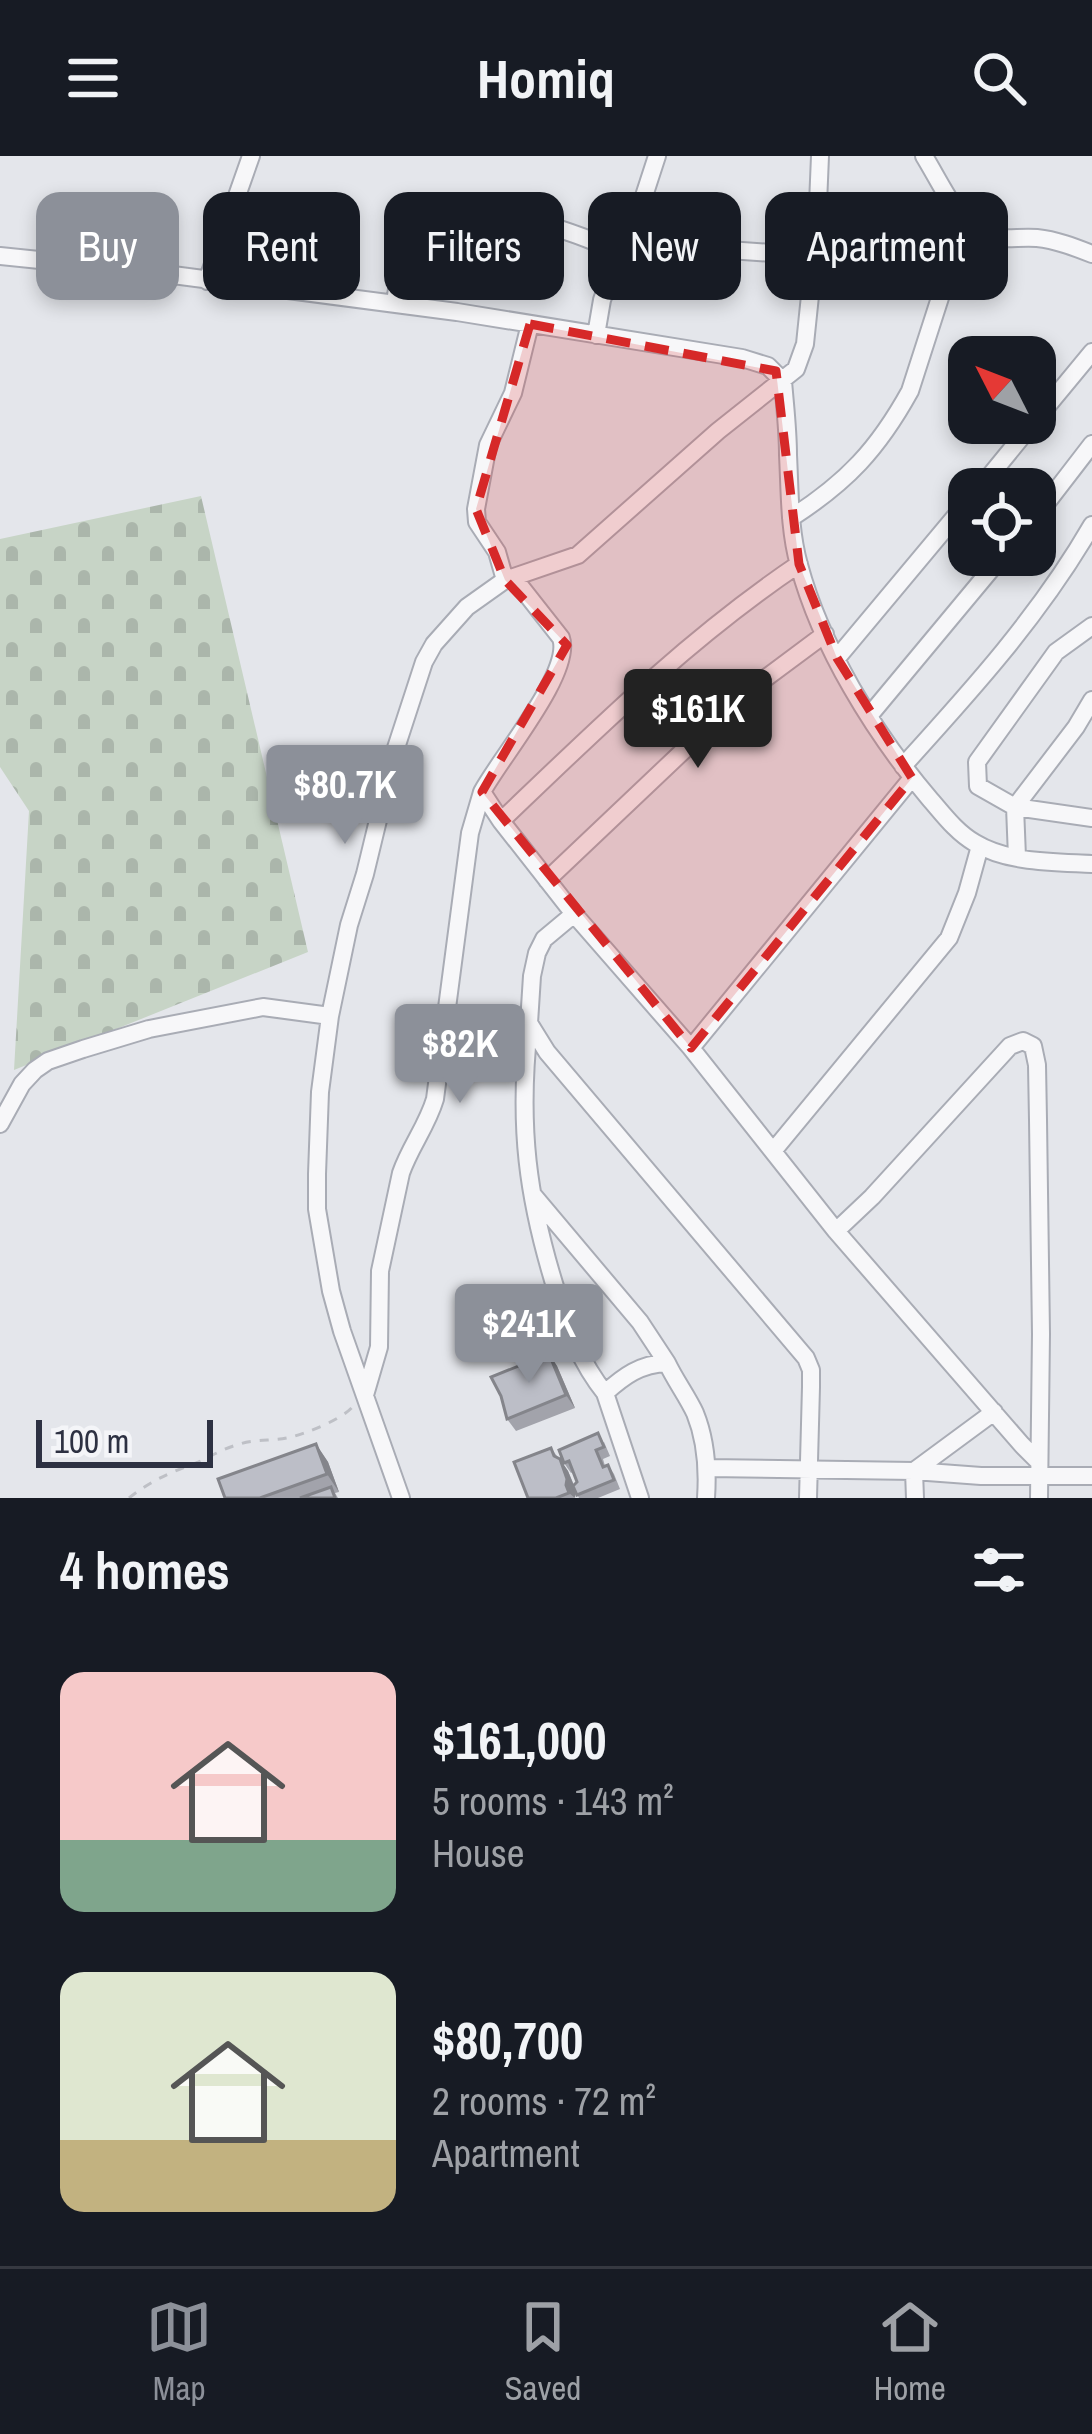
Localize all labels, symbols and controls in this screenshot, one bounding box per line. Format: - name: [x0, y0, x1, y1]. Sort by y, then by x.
- text: Homiq: [477, 42, 615, 115]
- icon: menu: [60, 45, 126, 111]
- icon: search: [966, 45, 1032, 111]
- chip: Buy: [36, 192, 179, 300]
- chip: Rent: [203, 192, 360, 300]
- chip: Filters: [384, 192, 564, 300]
- chip: New: [588, 192, 741, 300]
- chip: Apartment: [765, 192, 1008, 300]
- north arrow: [948, 336, 1056, 444]
- map controls: [948, 336, 1056, 576]
- button: locate: [948, 468, 1056, 576]
- pin: $161K: [614, 669, 782, 771]
- text: $161K: [651, 682, 745, 734]
- pin: $80.7K: [247, 745, 443, 847]
- text: $80.7K: [293, 758, 397, 810]
- pin: $82K: [389, 1004, 531, 1106]
- text: $82K: [422, 1017, 498, 1069]
- pin: $241K: [445, 1284, 613, 1386]
- text: $241K: [482, 1297, 576, 1349]
- scale bar: [36, 1414, 213, 1467]
- text: 100 m: [54, 1419, 129, 1463]
- text: 4 homes: [60, 1536, 230, 1605]
- icon: filters: [966, 1537, 1032, 1603]
- text: $161,000: [432, 1706, 606, 1775]
- icon: home: [156, 1720, 300, 1864]
- text: 5 rooms · 143 m²: [432, 1775, 674, 1827]
- text: House: [432, 1827, 524, 1879]
- text: $80,700: [432, 2006, 583, 2075]
- icon: home: [156, 2020, 300, 2164]
- text: 2 rooms · 72 m²: [432, 2075, 656, 2127]
- text: Apartment: [432, 2127, 580, 2179]
- tab: Map: [146, 2294, 212, 2410]
- tab: Saved: [505, 2294, 581, 2410]
- tab: Home: [874, 2294, 946, 2410]

